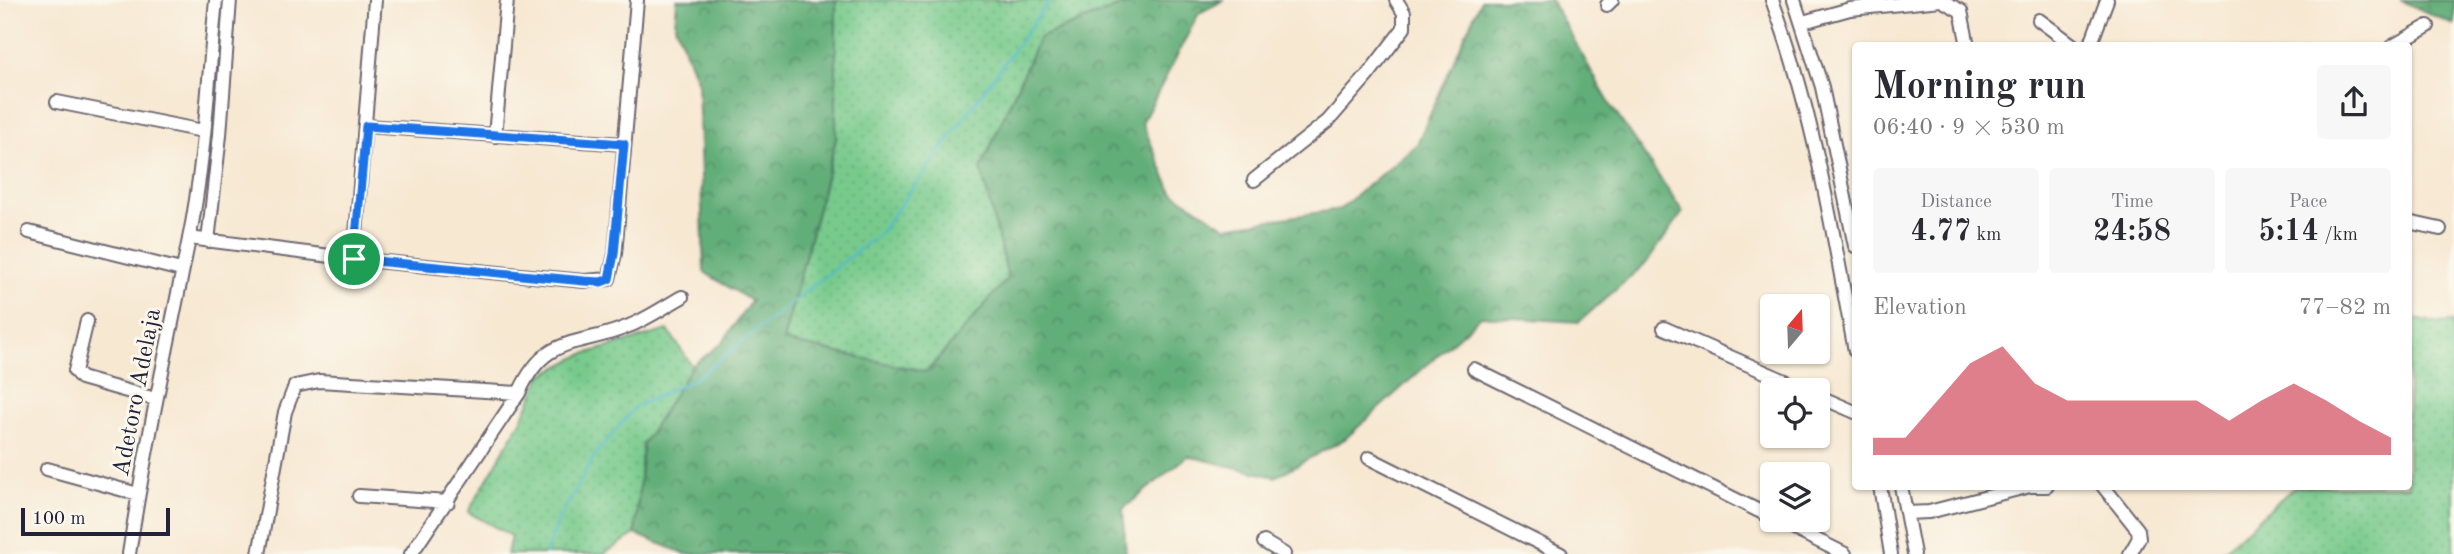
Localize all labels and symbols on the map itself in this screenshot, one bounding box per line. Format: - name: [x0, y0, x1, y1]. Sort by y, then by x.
- pin: [324, 229, 384, 289]
- north arrow: [1760, 294, 1830, 364]
- street label: Adetoro Adelaja: [110, 306, 166, 478]
- scale bar: [21, 505, 170, 537]

